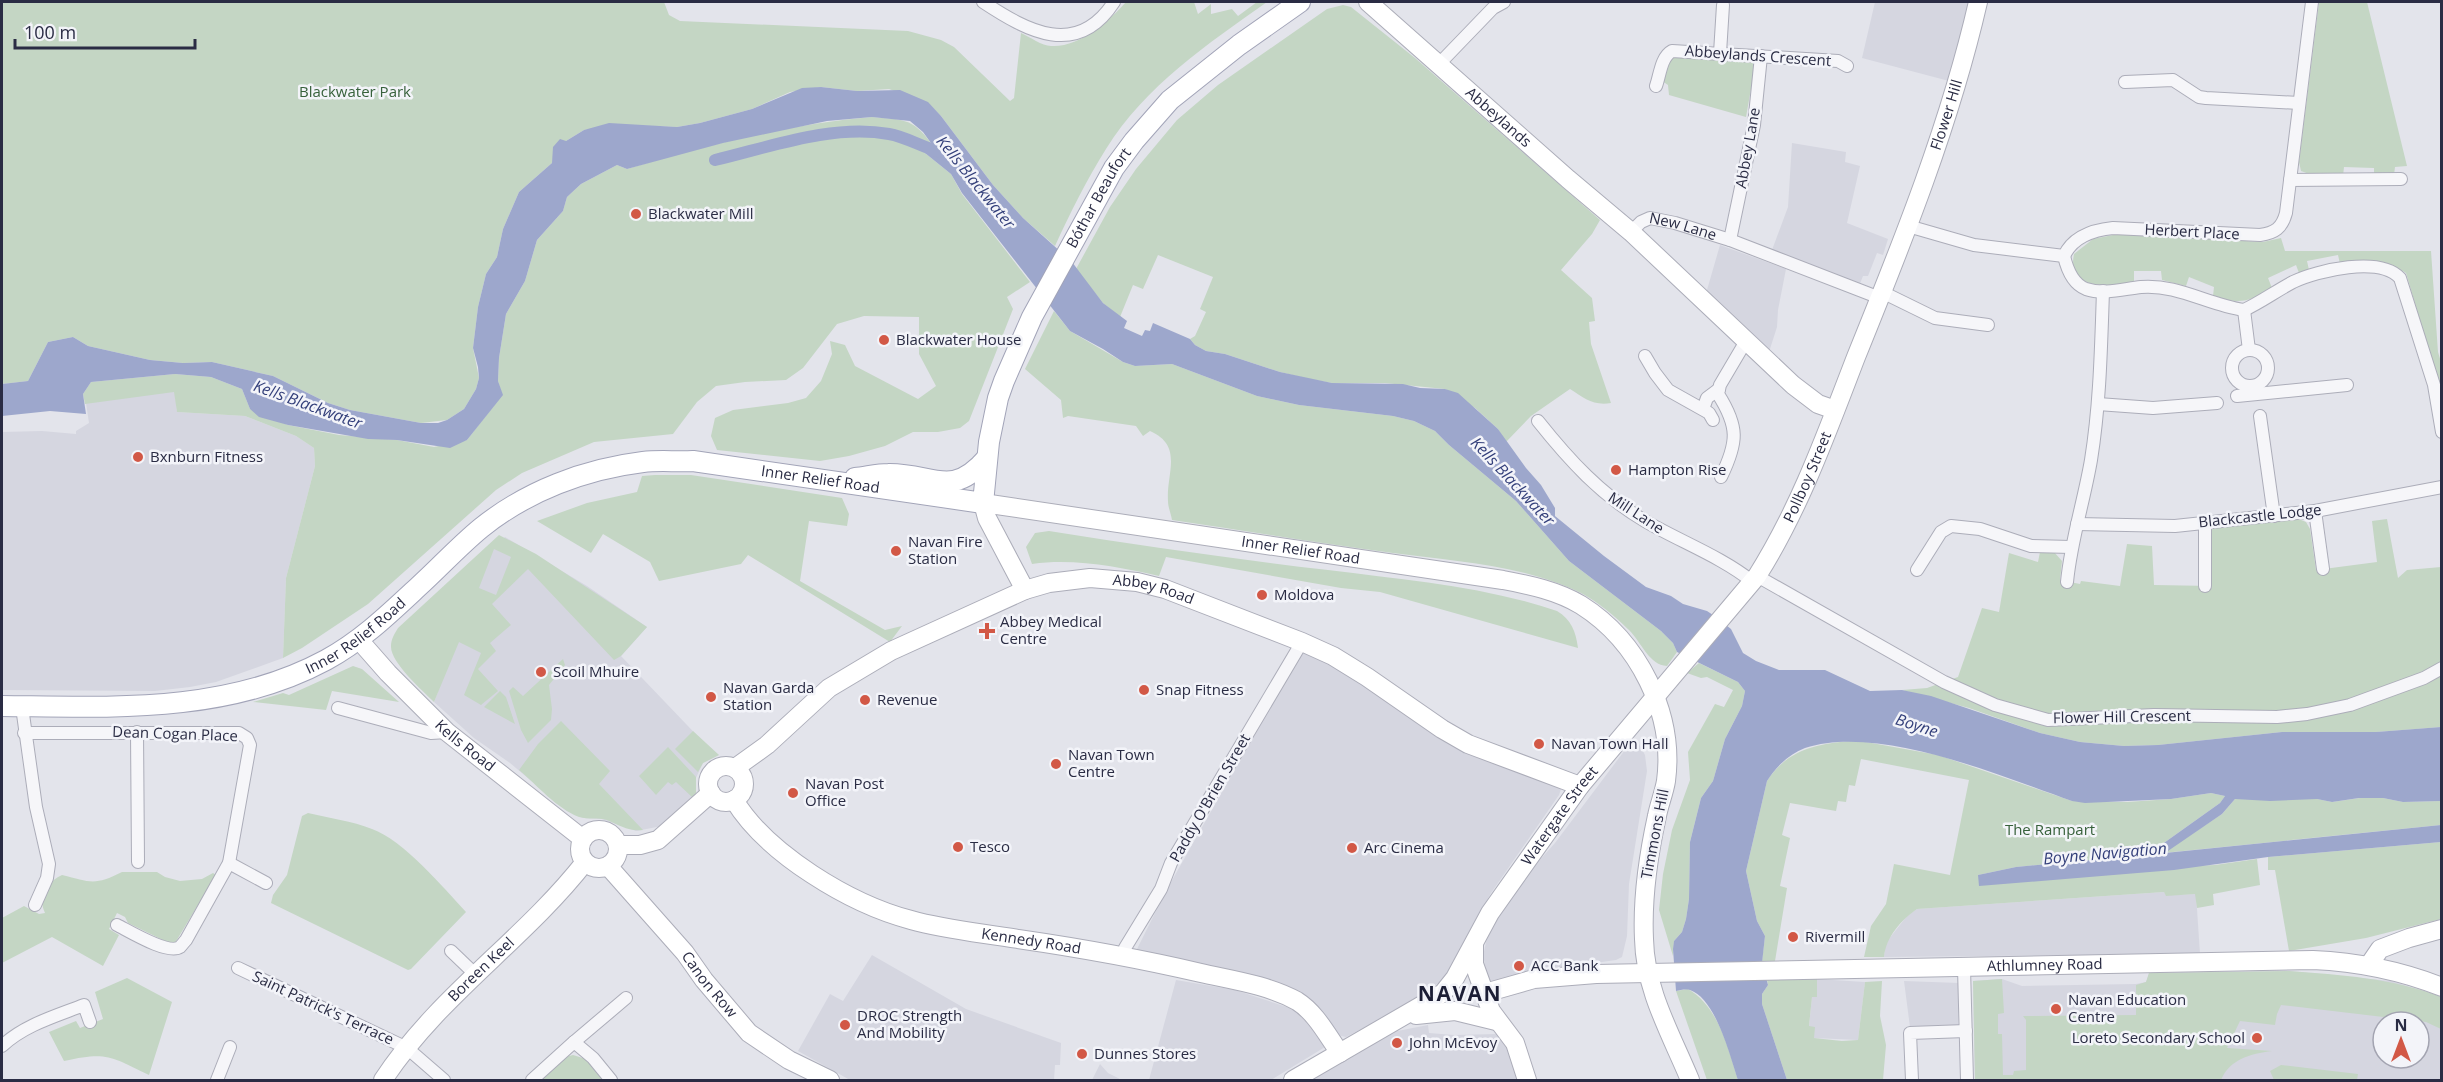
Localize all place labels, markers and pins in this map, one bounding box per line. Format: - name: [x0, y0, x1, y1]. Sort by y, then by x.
- place label: Blackwater Mill: [648, 203, 753, 223]
- marker: Blackwater Mill: [629, 207, 643, 221]
- place label: Blackwater House: [896, 329, 1022, 349]
- marker: Blackwater House: [877, 333, 891, 347]
- place label: Bxnburn Fitness: [150, 446, 263, 466]
- marker: Bxnburn Fitness: [131, 450, 145, 464]
- place label: Hampton Rise: [1628, 459, 1727, 479]
- marker: Hampton Rise: [1609, 463, 1623, 477]
- place label: Navan Fire Station: [908, 531, 983, 568]
- marker: Navan Fire Station: [889, 544, 903, 558]
- place label: Moldova: [1274, 584, 1334, 604]
- marker: Moldova: [1255, 588, 1269, 602]
- place label: Abbey Medical Centre: [1000, 611, 1102, 648]
- marker: Abbey Medical Centre: [978, 622, 996, 640]
- place label: Scoil Mhuire: [553, 661, 639, 681]
- marker: Scoil Mhuire: [534, 665, 548, 679]
- place label: Navan Garda Station: [723, 677, 814, 714]
- place label: Snap Fitness: [1156, 679, 1244, 699]
- marker: Snap Fitness: [1137, 683, 1151, 697]
- place label: Revenue: [877, 689, 937, 709]
- marker: Navan Garda Station: [704, 690, 718, 704]
- marker: Revenue: [858, 693, 872, 707]
- place label: Navan Town Hall: [1551, 733, 1669, 753]
- marker: Navan Town Hall: [1532, 737, 1546, 751]
- place label: Navan Town Centre: [1068, 744, 1155, 781]
- marker: Navan Town Centre: [1049, 757, 1063, 771]
- place label: Navan Post Office: [805, 773, 884, 810]
- marker: Navan Post Office: [786, 786, 800, 800]
- place label: Tesco: [970, 836, 1010, 856]
- place label: Arc Cinema: [1364, 837, 1444, 857]
- marker: Tesco: [951, 840, 965, 854]
- marker: Arc Cinema: [1345, 841, 1359, 855]
- place label: Rivermill: [1805, 926, 1865, 946]
- marker: Rivermill: [1786, 930, 1800, 944]
- place label: ACC Bank: [1531, 955, 1599, 975]
- marker: ACC Bank: [1512, 959, 1526, 973]
- place label: Navan Education Centre: [2068, 989, 2186, 1026]
- marker: Navan Education Centre: [2049, 1002, 2063, 1016]
- place label: DROC Strength And Mobility: [857, 1005, 962, 1042]
- marker: DROC Strength And Mobility: [838, 1018, 852, 1032]
- place label: Loreto Secondary School: [2072, 1027, 2245, 1047]
- marker: Loreto Secondary School: [2250, 1031, 2264, 1045]
- place label: John McEvoy: [1407, 1032, 1498, 1052]
- marker: John McEvoy: [1390, 1036, 1404, 1050]
- place label: Dunnes Stores: [1094, 1043, 1196, 1063]
- marker: Dunnes Stores: [1075, 1047, 1089, 1061]

